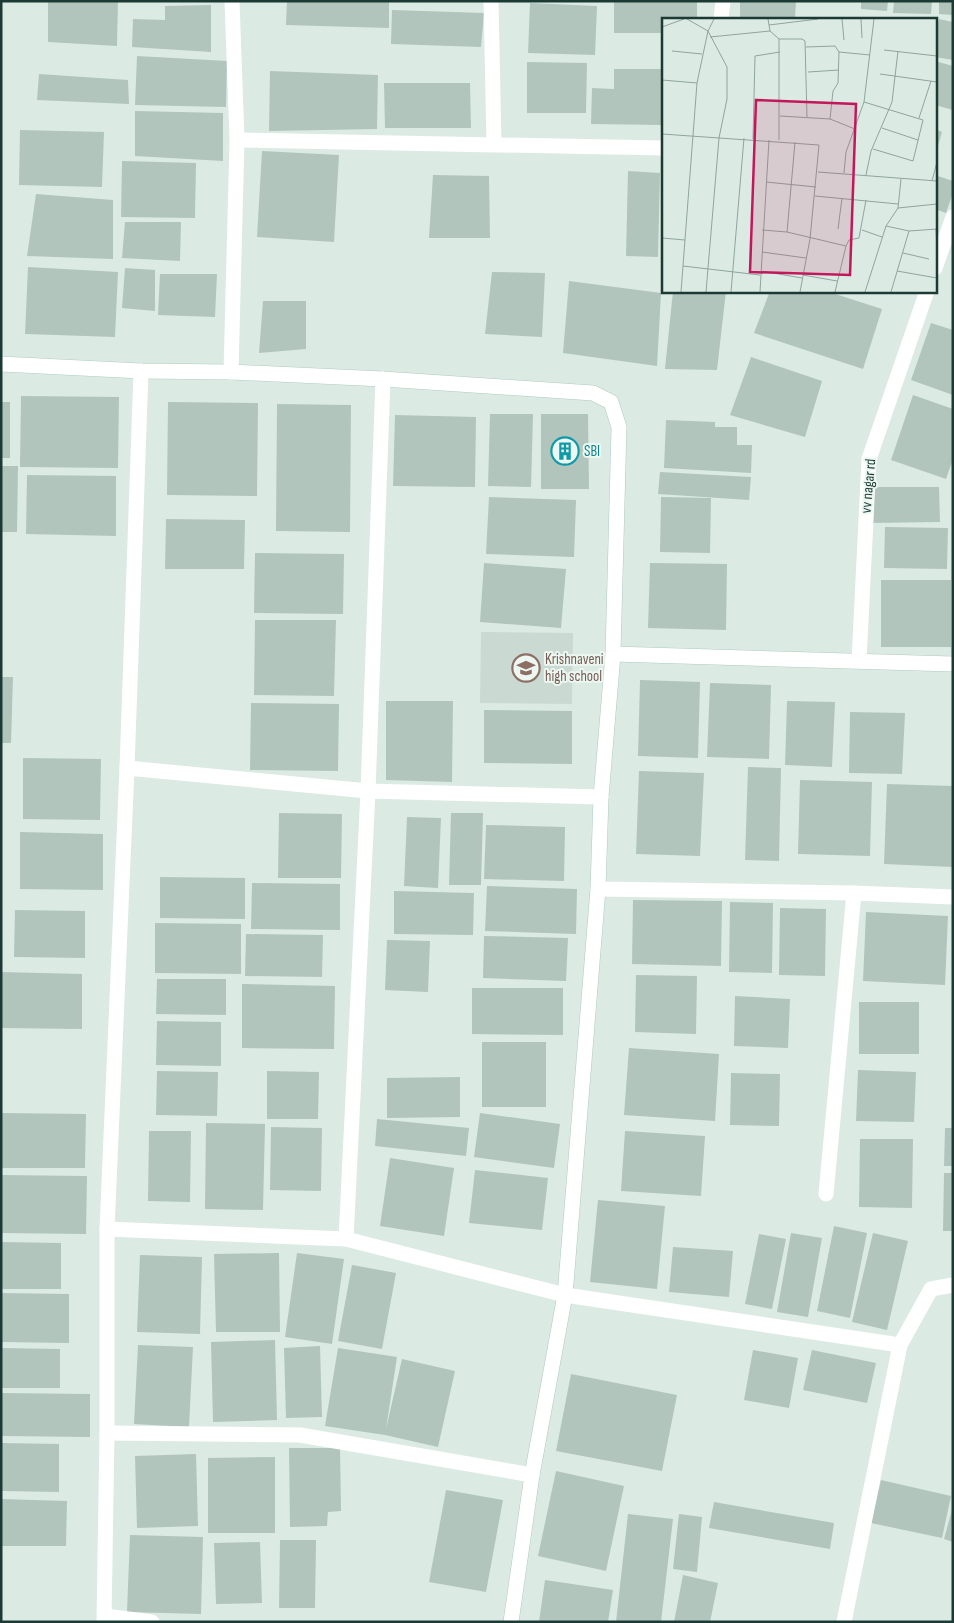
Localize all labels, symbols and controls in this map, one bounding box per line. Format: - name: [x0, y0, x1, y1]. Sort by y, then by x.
- inset map: [662, 18, 936, 292]
- building icon: SBI: [550, 436, 580, 466]
- place label: SBI: [584, 442, 600, 461]
- street label: vv nagar rd: [857, 458, 880, 514]
- place label: Krishnaveni high school: [545, 650, 604, 686]
- school or university icon: Krishnaveni high school: [511, 653, 541, 683]

